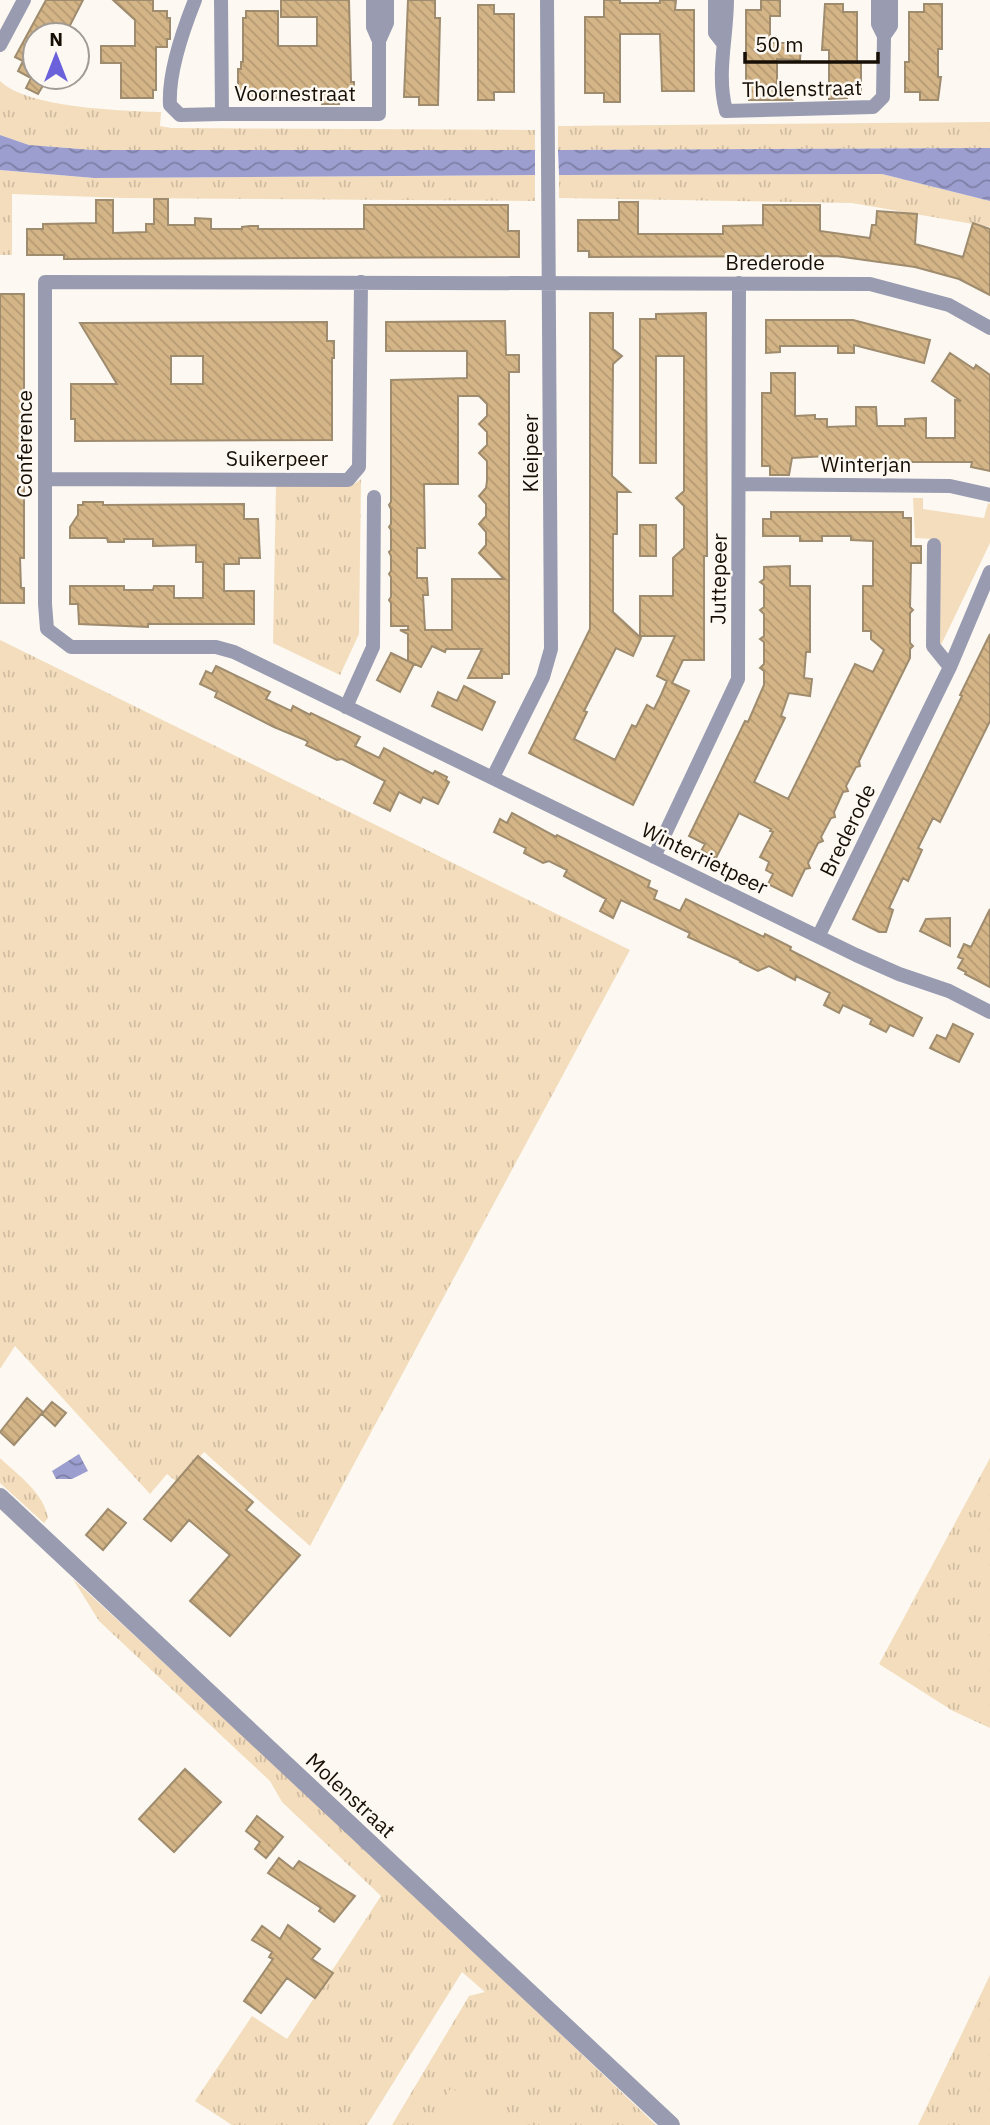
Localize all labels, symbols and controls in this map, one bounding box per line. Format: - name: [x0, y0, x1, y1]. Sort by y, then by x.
- north arrow: [21, 21, 91, 91]
- scale bar: [745, 21, 878, 65]
- text: N: [49, 27, 63, 51]
- text: 50 m: [755, 30, 804, 58]
- street label: Tholenstraat: [742, 73, 862, 103]
- street label: Voornestraat: [234, 79, 356, 107]
- street label: Brederode: [725, 248, 825, 276]
- street label: Conference: [10, 390, 38, 498]
- street label: Kleipeer: [516, 413, 544, 492]
- street label: Suikerpeer: [226, 444, 328, 472]
- street label: Winterjan: [821, 450, 911, 478]
- street label: Juttepeer: [703, 533, 733, 625]
- street label: Brederode: [813, 779, 881, 881]
- street label: Winterrietpeer: [637, 815, 773, 901]
- street label: Molenstraat: [300, 1746, 402, 1844]

